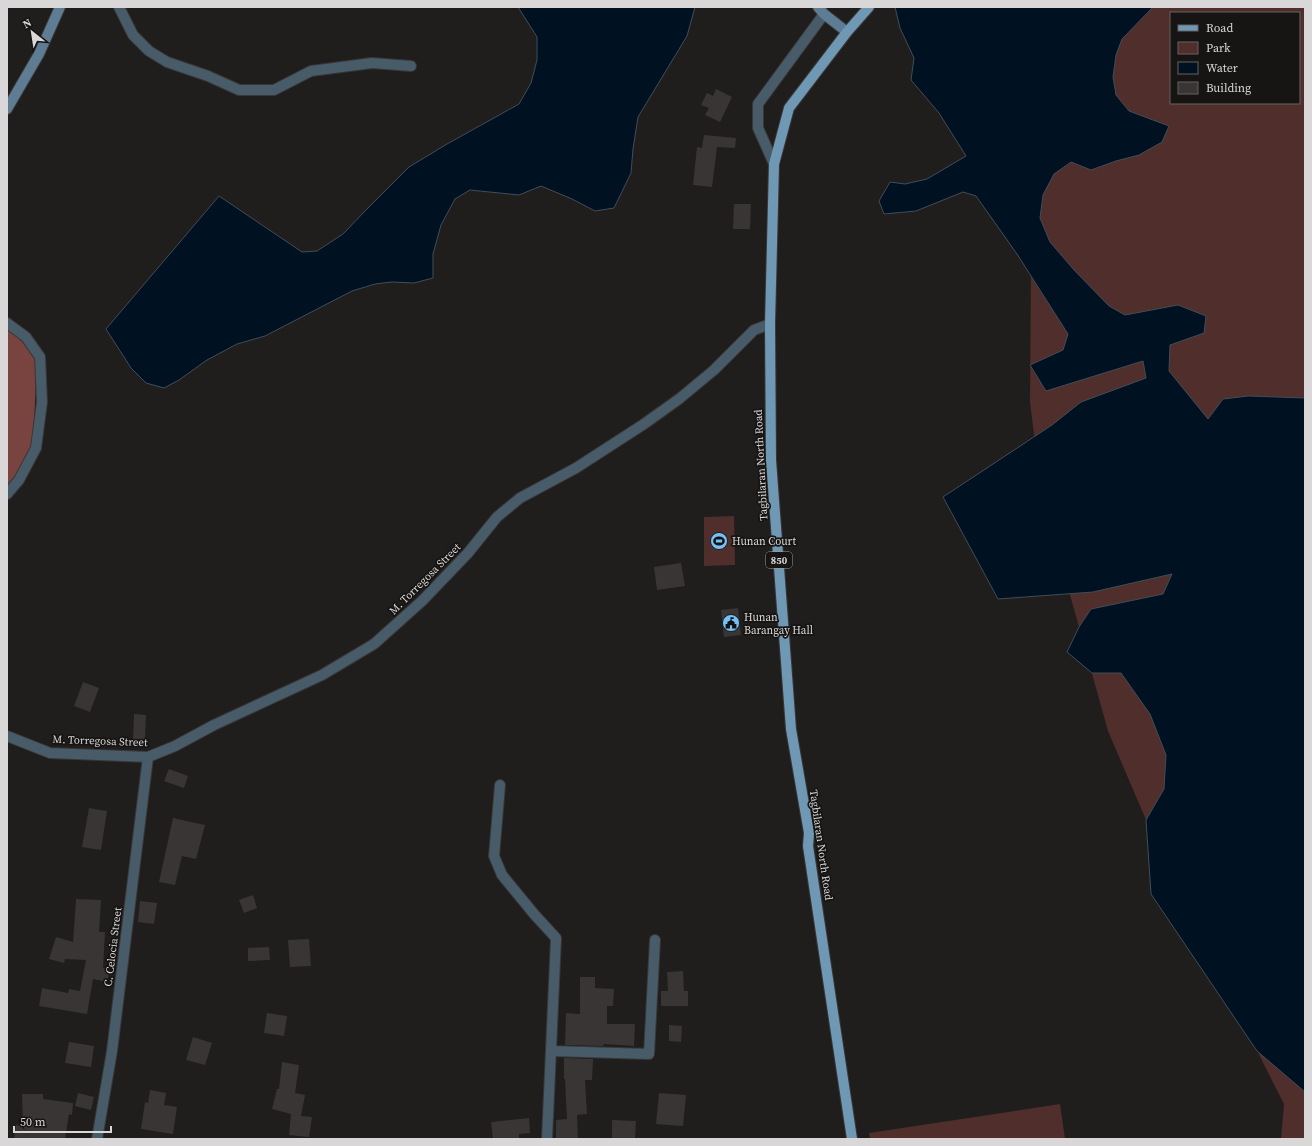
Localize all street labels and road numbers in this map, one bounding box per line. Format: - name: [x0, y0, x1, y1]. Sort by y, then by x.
- street label: Tagbilaran North Road: [751, 408, 771, 521]
- street label: M. Torregosa Street: [386, 540, 464, 618]
- road number: 850: [766, 552, 792, 568]
- street label: M. Torregosa Street: [52, 732, 148, 750]
- street label: Tagbilaran North Road: [806, 789, 836, 902]
- street label: C. Celocia Street: [101, 906, 125, 988]

